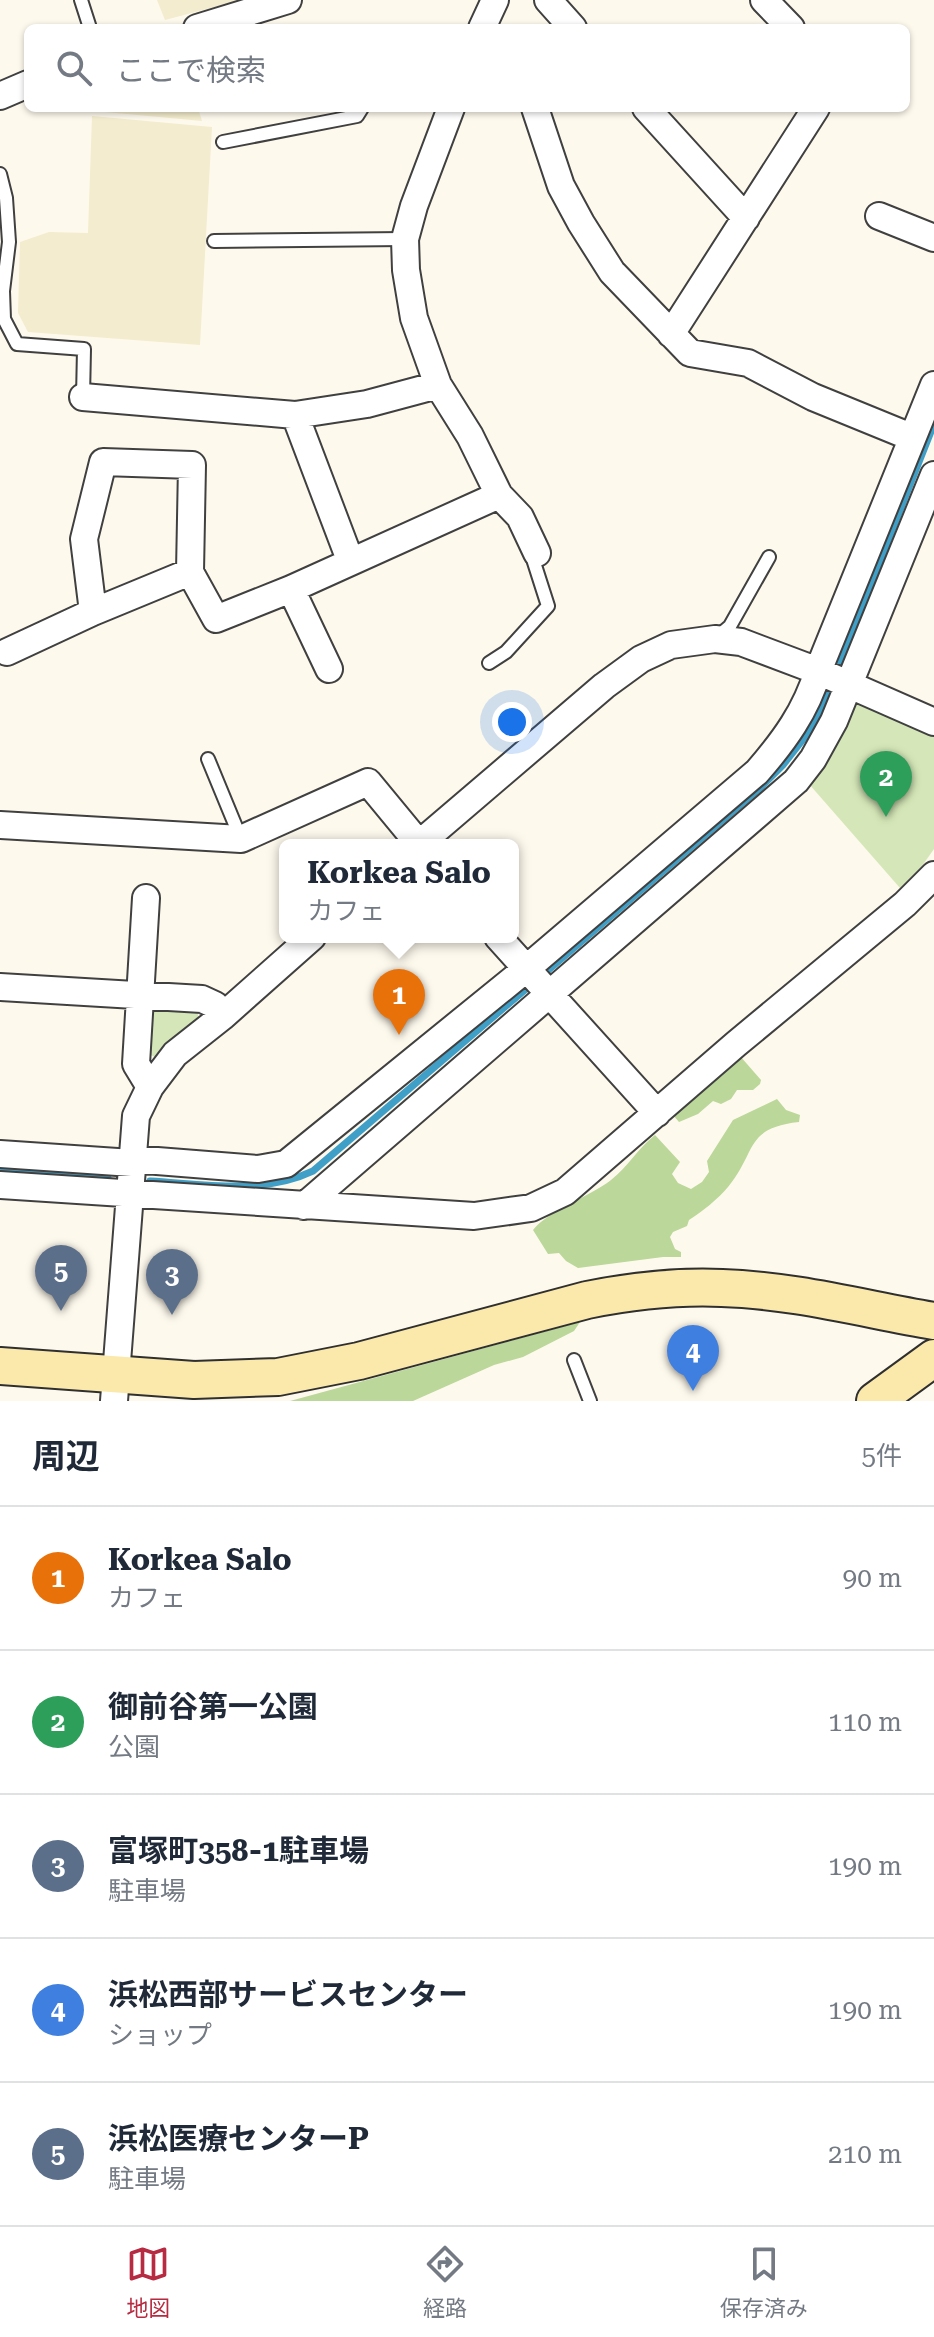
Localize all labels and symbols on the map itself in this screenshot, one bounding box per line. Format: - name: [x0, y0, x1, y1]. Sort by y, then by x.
- your location: [492, 702, 532, 742]
- pin: 2: [860, 751, 912, 817]
- pin: 1: [373, 969, 425, 1035]
- pin: 5: [35, 1245, 87, 1311]
- pin: 3: [146, 1249, 198, 1315]
- pin: 4: [667, 1325, 719, 1391]

